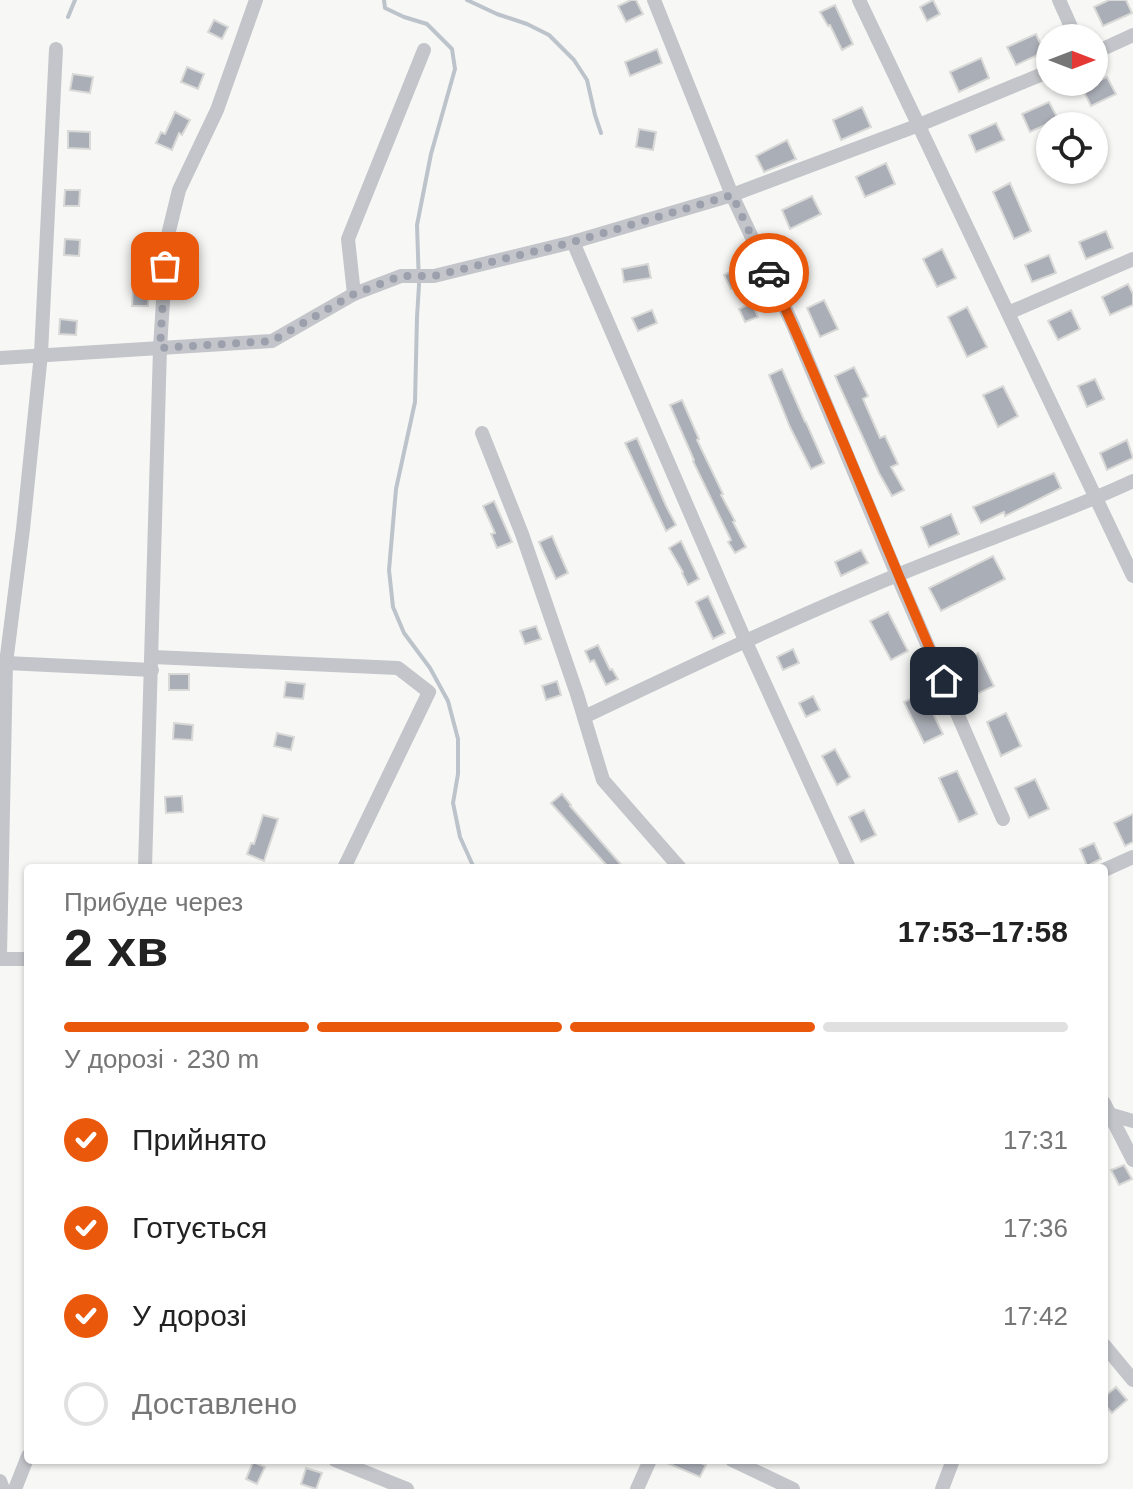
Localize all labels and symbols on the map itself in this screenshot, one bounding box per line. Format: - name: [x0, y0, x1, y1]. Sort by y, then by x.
- north arrow: [1036, 24, 1108, 96]
- pin: [131, 232, 199, 300]
- courier: [729, 233, 809, 313]
- pin: [910, 647, 978, 715]

